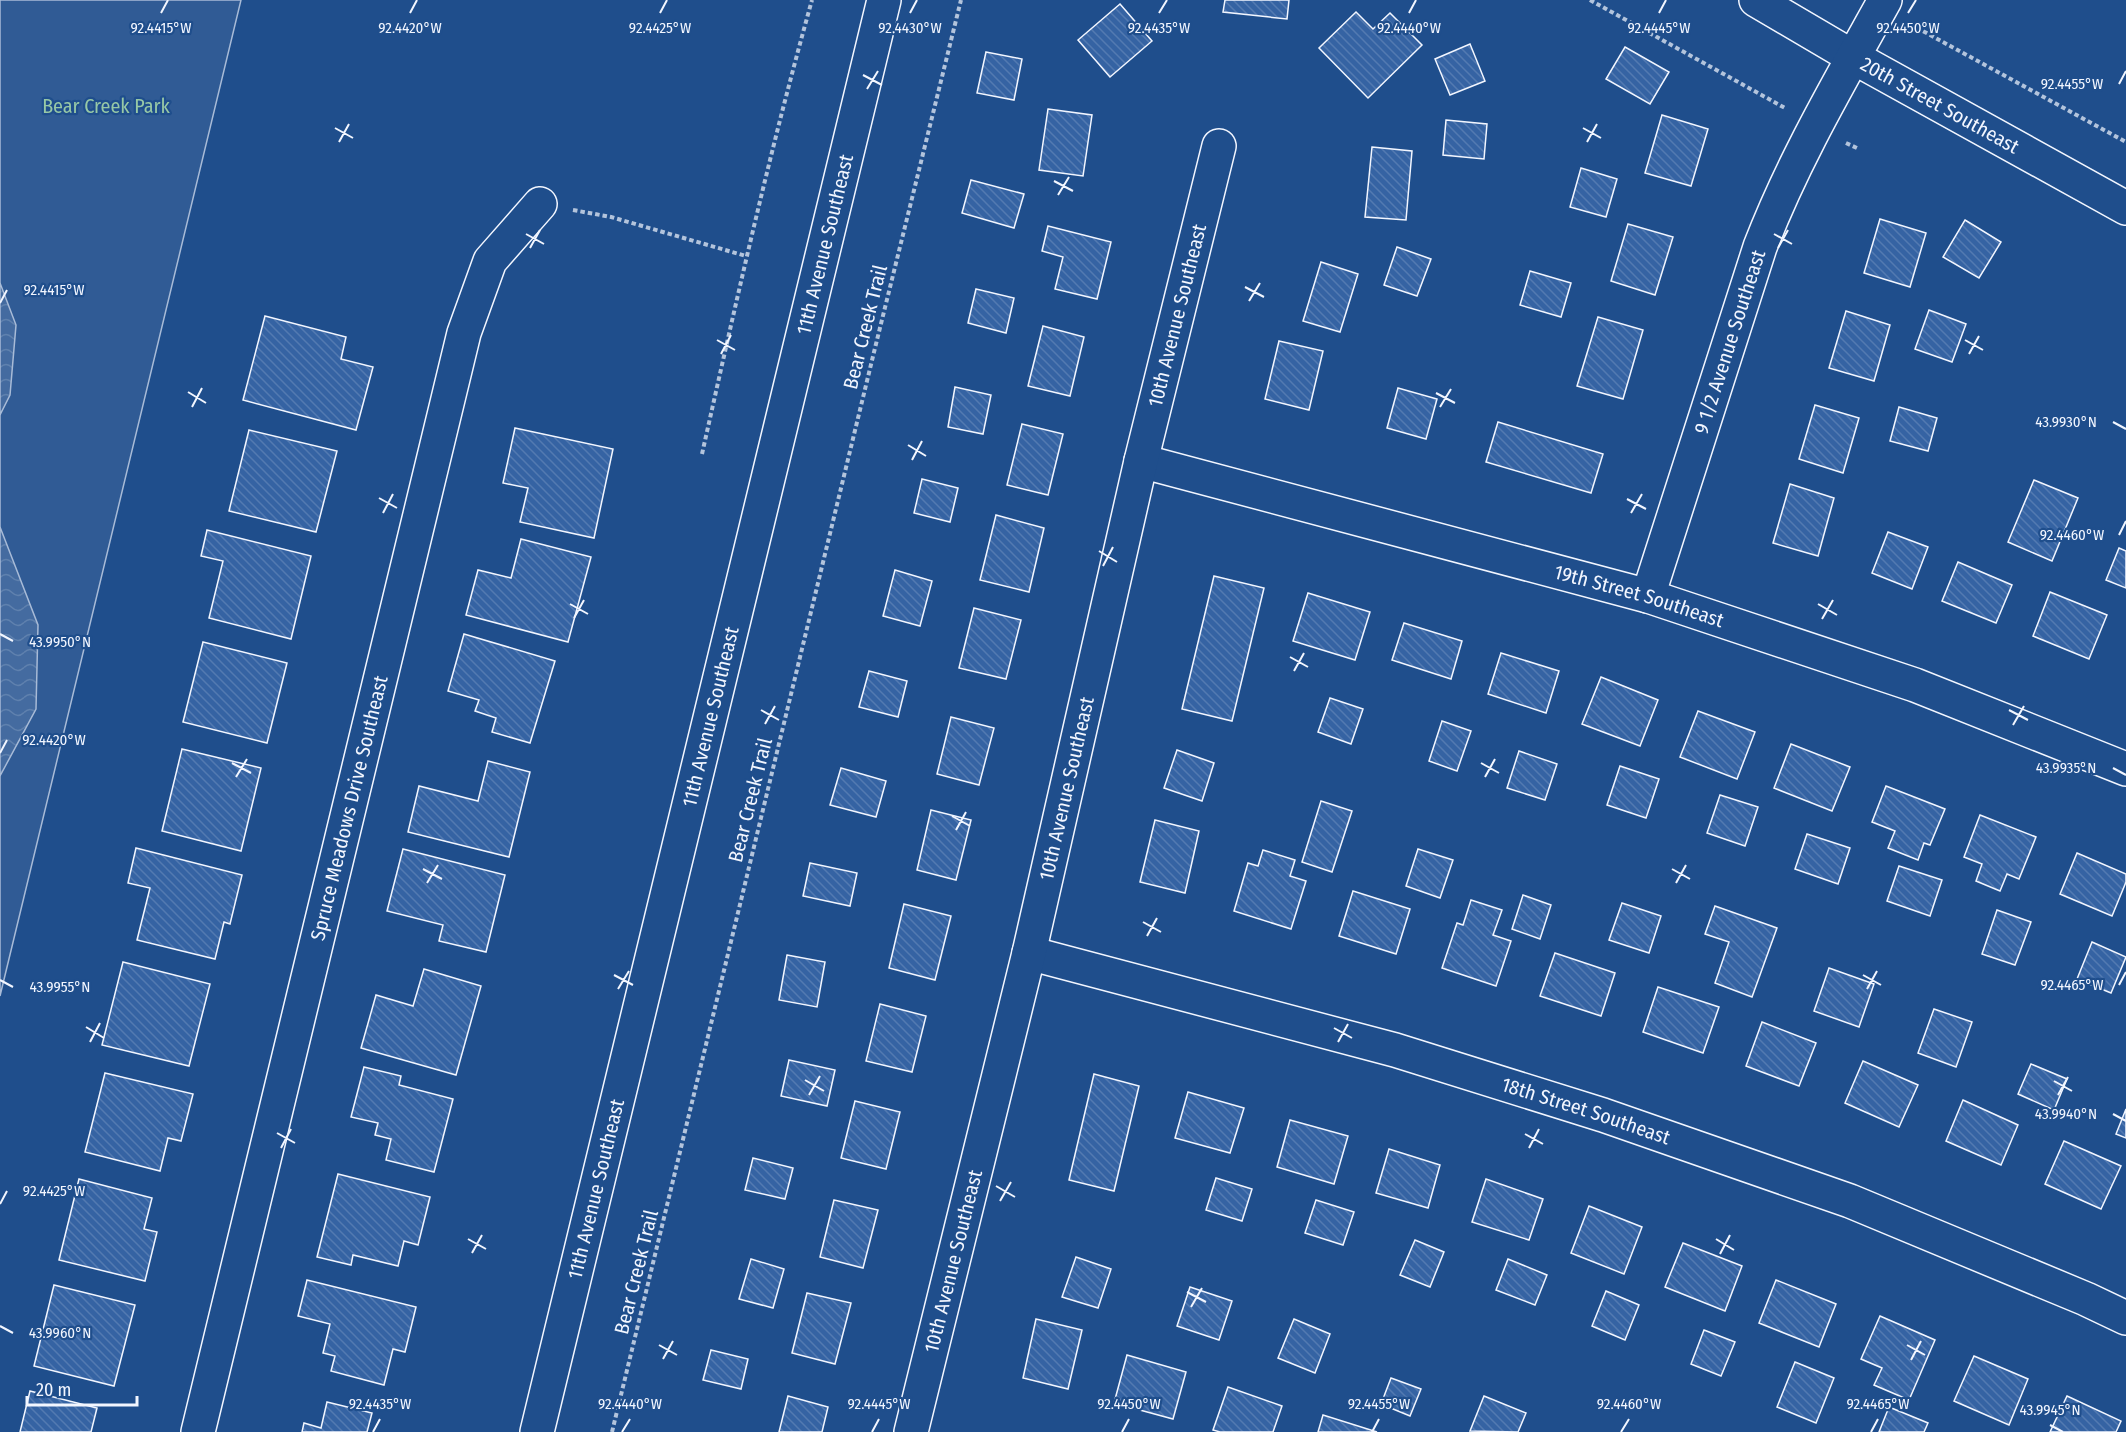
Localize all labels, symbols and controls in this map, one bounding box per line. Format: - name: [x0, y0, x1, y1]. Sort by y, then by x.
- text: 92.4415°W: [131, 19, 191, 37]
- text: 92.4420°W: [378, 19, 442, 37]
- text: 92.4425°W: [629, 19, 691, 37]
- text: 92.4430°W: [878, 19, 942, 37]
- text: 92.4435°W: [1128, 19, 1190, 37]
- text: 92.4440°W: [1377, 19, 1441, 37]
- text: 92.4445°W: [1628, 19, 1690, 37]
- text: 92.4450°W: [1876, 19, 1940, 37]
- street label: 20th Street Southeast: [1857, 52, 2024, 159]
- text: 92.4455°W: [2041, 75, 2103, 93]
- park label: Bear Creek Park: [42, 94, 171, 118]
- street label: 11th Avenue Southeast: [791, 151, 858, 337]
- street label: 10th Avenue Southeast: [1143, 221, 1211, 409]
- street label: 9 1/2 Avenue Southeast: [1689, 246, 1770, 437]
- street label: Bear Creek Trail: [838, 262, 892, 392]
- text: 92.4415°W: [24, 281, 84, 299]
- text: 43.9930°N: [2035, 413, 2097, 431]
- text: 92.4460°W: [2040, 526, 2104, 544]
- street label: 19th Street Southeast: [1552, 560, 1727, 633]
- street label: 11th Avenue Southeast: [677, 624, 744, 809]
- text: 43.9950°N: [29, 633, 91, 651]
- street label: Spruce Meadows Drive Southeast: [305, 673, 393, 943]
- street label: 10th Avenue Southeast: [1034, 694, 1099, 883]
- text: 92.4420°W: [22, 731, 86, 749]
- street label: Bear Creek Trail: [723, 735, 777, 865]
- text: 43.9935°N: [2036, 759, 2096, 777]
- text: 92.4465°W: [2040, 976, 2104, 994]
- text: 43.9955°N: [30, 978, 90, 996]
- street label: 18th Street Southeast: [1499, 1072, 1674, 1150]
- street label: 11th Avenue Southeast: [562, 1096, 629, 1282]
- text: 43.9940°N: [2035, 1105, 2097, 1123]
- street label: 10th Avenue Southeast: [919, 1167, 987, 1355]
- text: 92.4425°W: [23, 1182, 85, 1200]
- street label: Bear Creek Trail: [609, 1207, 663, 1337]
- text: 43.9960°N: [29, 1324, 91, 1342]
- scale bar: [27, 1369, 136, 1407]
- text: 20 m: [36, 1379, 71, 1401]
- text: 92.4435°W: [349, 1395, 411, 1413]
- text: 92.4440°W: [598, 1395, 662, 1413]
- text: 92.4445°W: [848, 1395, 910, 1413]
- text: 92.4450°W: [1097, 1395, 1161, 1413]
- text: 92.4455°W: [1348, 1395, 1410, 1413]
- text: 92.4460°W: [1597, 1395, 1661, 1413]
- text: 92.4465°W: [1846, 1395, 1910, 1413]
- text: 43.9945°N: [2019, 1401, 2081, 1419]

